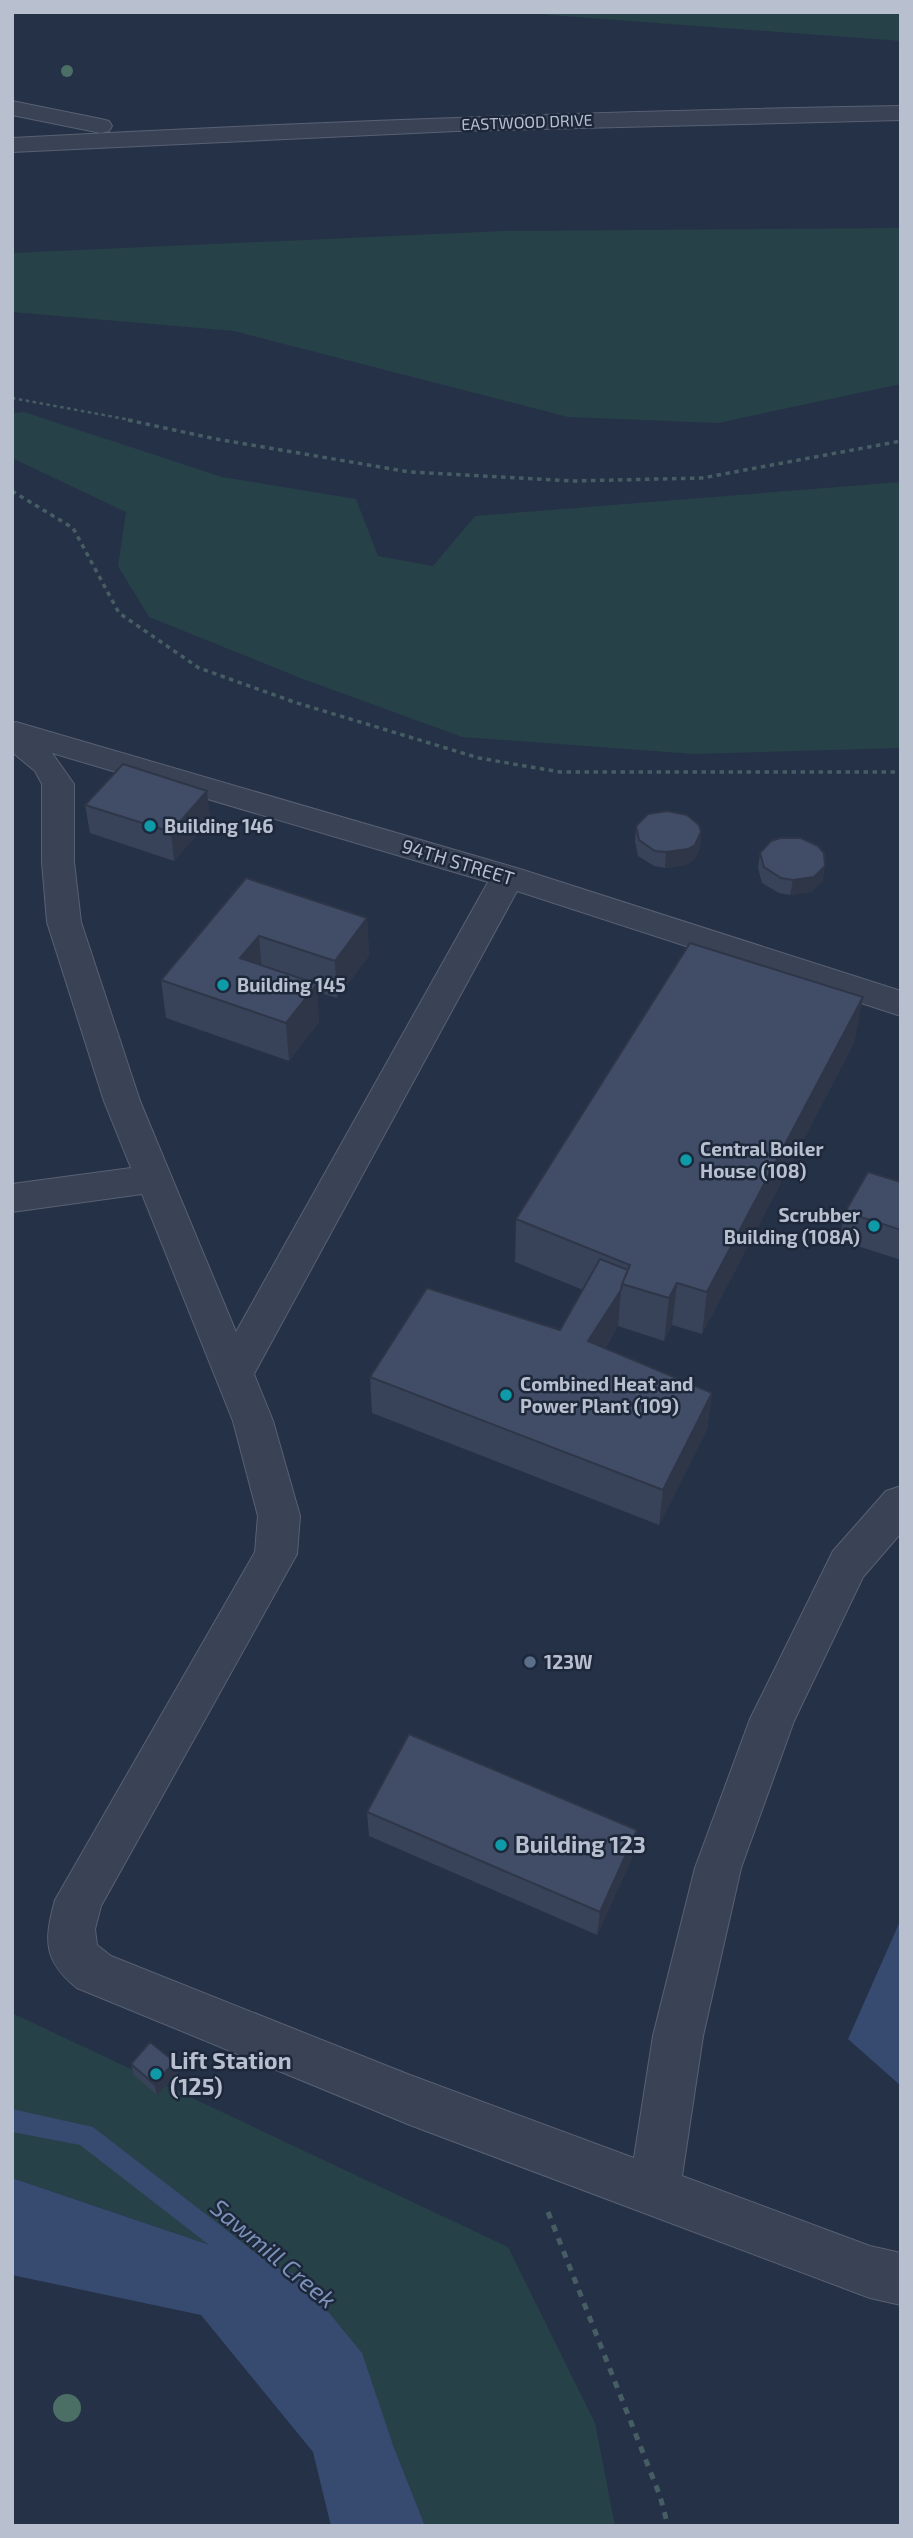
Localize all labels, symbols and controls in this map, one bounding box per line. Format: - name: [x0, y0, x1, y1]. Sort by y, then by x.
- street label: EASTWOOD DRIVE: [461, 110, 593, 133]
- place label: Building 146: [164, 814, 274, 837]
- marker: Building 146: [142, 818, 158, 834]
- street label: 94TH STREET: [399, 834, 517, 889]
- place label: Building 145: [237, 973, 346, 996]
- marker: Building 145: [215, 977, 231, 993]
- place label: Central Boiler House (108): [700, 1137, 824, 1182]
- marker: Central Boiler House (108): [678, 1152, 694, 1168]
- place label: Scrubber Building (108A): [724, 1203, 860, 1248]
- marker: Scrubber Building (108A): [866, 1218, 882, 1234]
- place label: Combined Heat and Power Plant (109): [520, 1372, 693, 1417]
- marker: Combined Heat and Power Plant (109): [498, 1387, 514, 1403]
- place label: 123W: [544, 1650, 593, 1673]
- marker: 123W: [522, 1654, 538, 1670]
- place label: Building 123: [515, 1830, 646, 1858]
- marker: Building 123: [493, 1837, 509, 1853]
- place label: Lift Station (125): [170, 2046, 292, 2100]
- marker: Lift Station (125): [148, 2066, 164, 2082]
- water label: Sawmill Creek: [205, 2192, 342, 2314]

